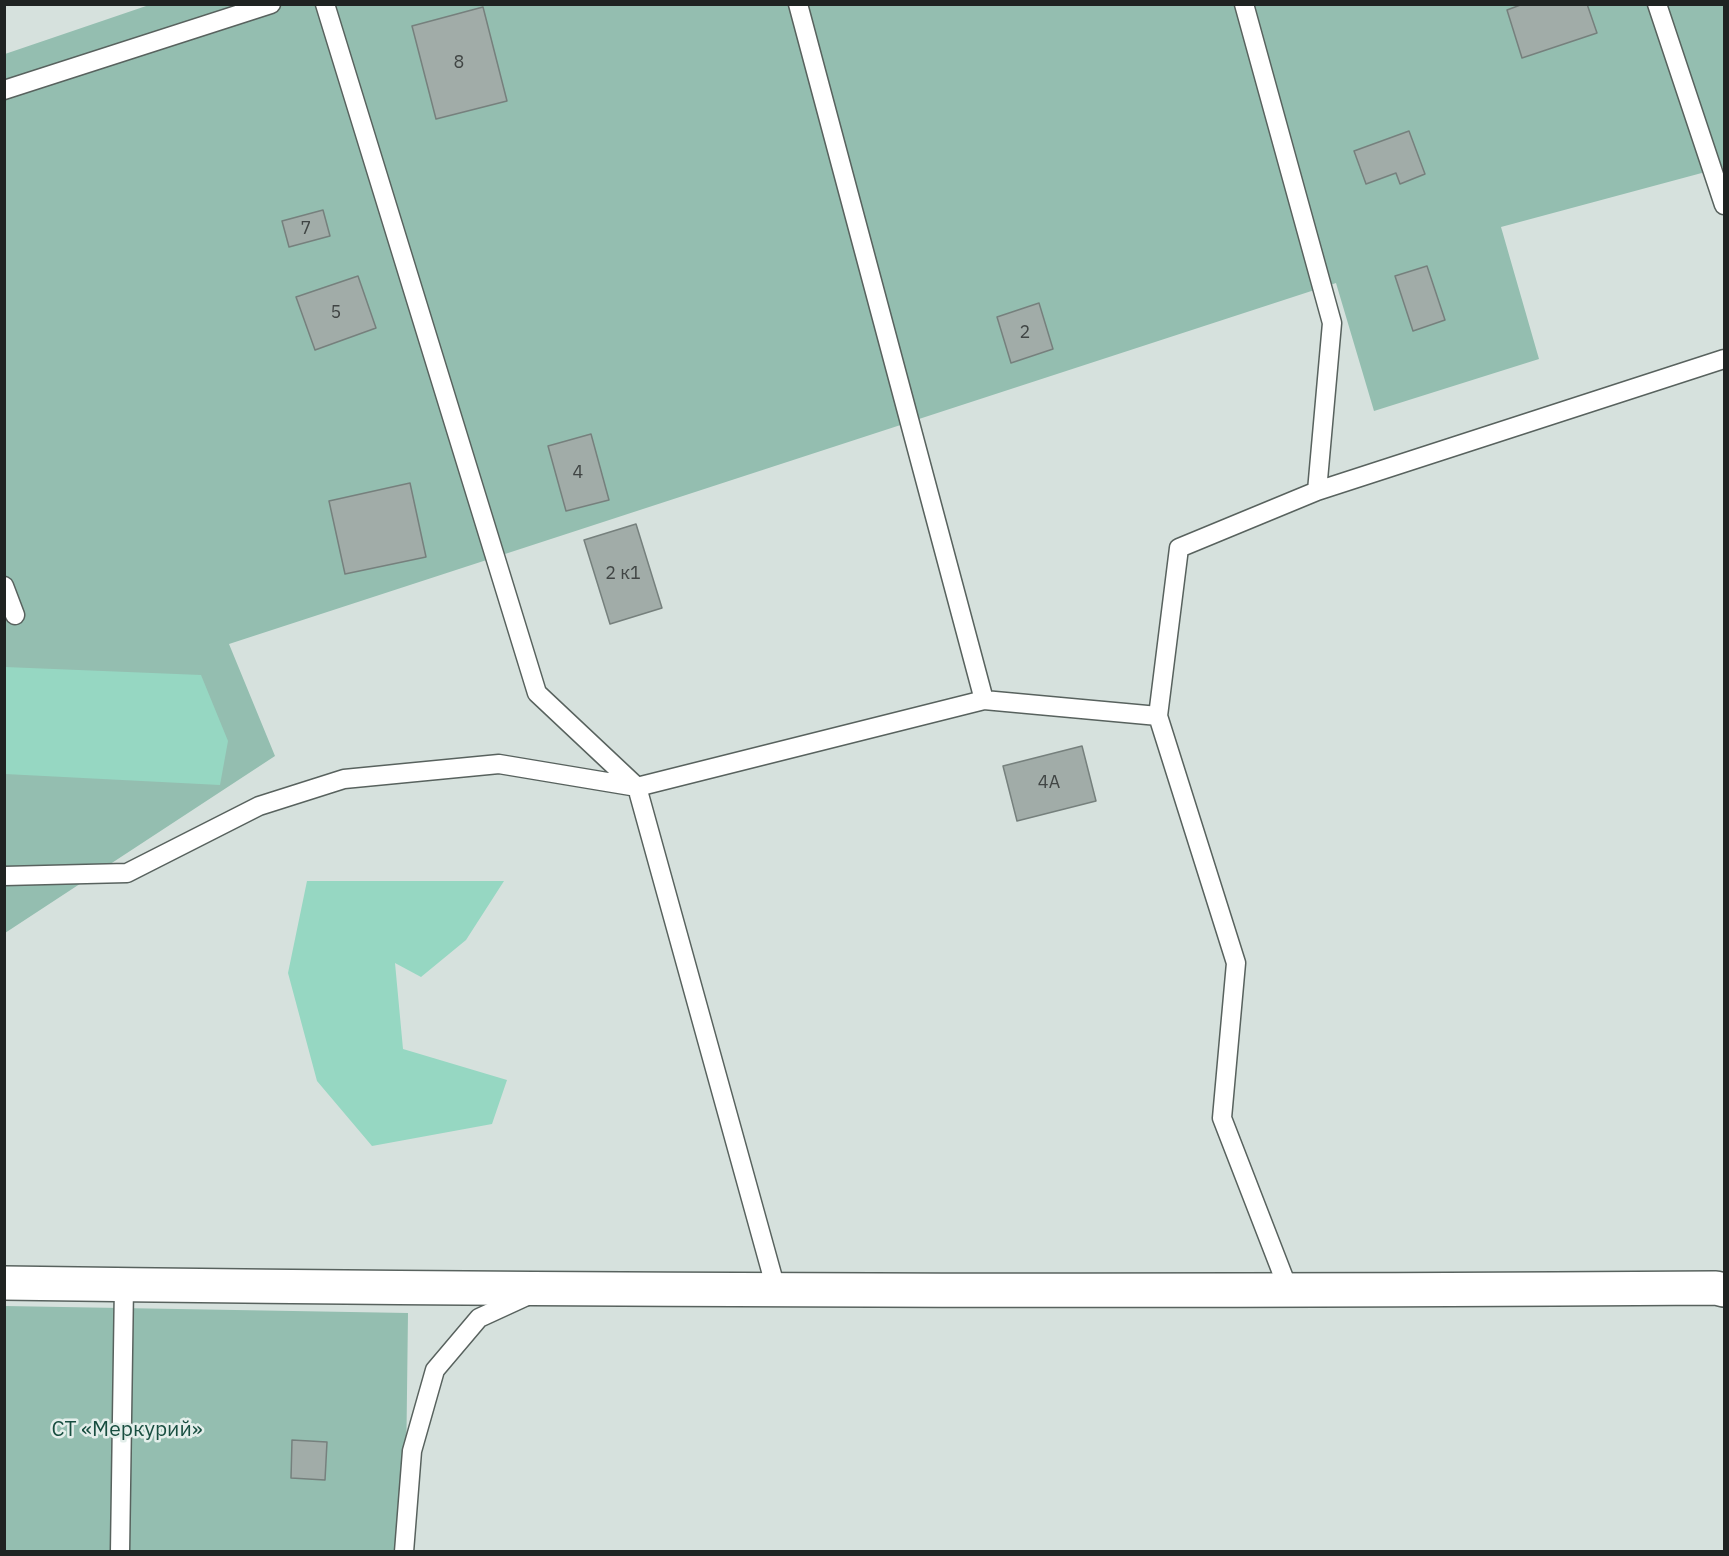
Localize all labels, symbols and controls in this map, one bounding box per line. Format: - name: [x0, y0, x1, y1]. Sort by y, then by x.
- house number: 8: [454, 52, 464, 74]
- house number: 7: [301, 218, 311, 240]
- house number: 5: [331, 302, 341, 324]
- house number: 2: [1020, 322, 1030, 344]
- house number: 4: [573, 462, 583, 484]
- house number: 2 к1: [605, 563, 641, 585]
- house number: 4А: [1038, 772, 1060, 794]
- park label: СТ «Меркурий»: [51, 1417, 203, 1443]

